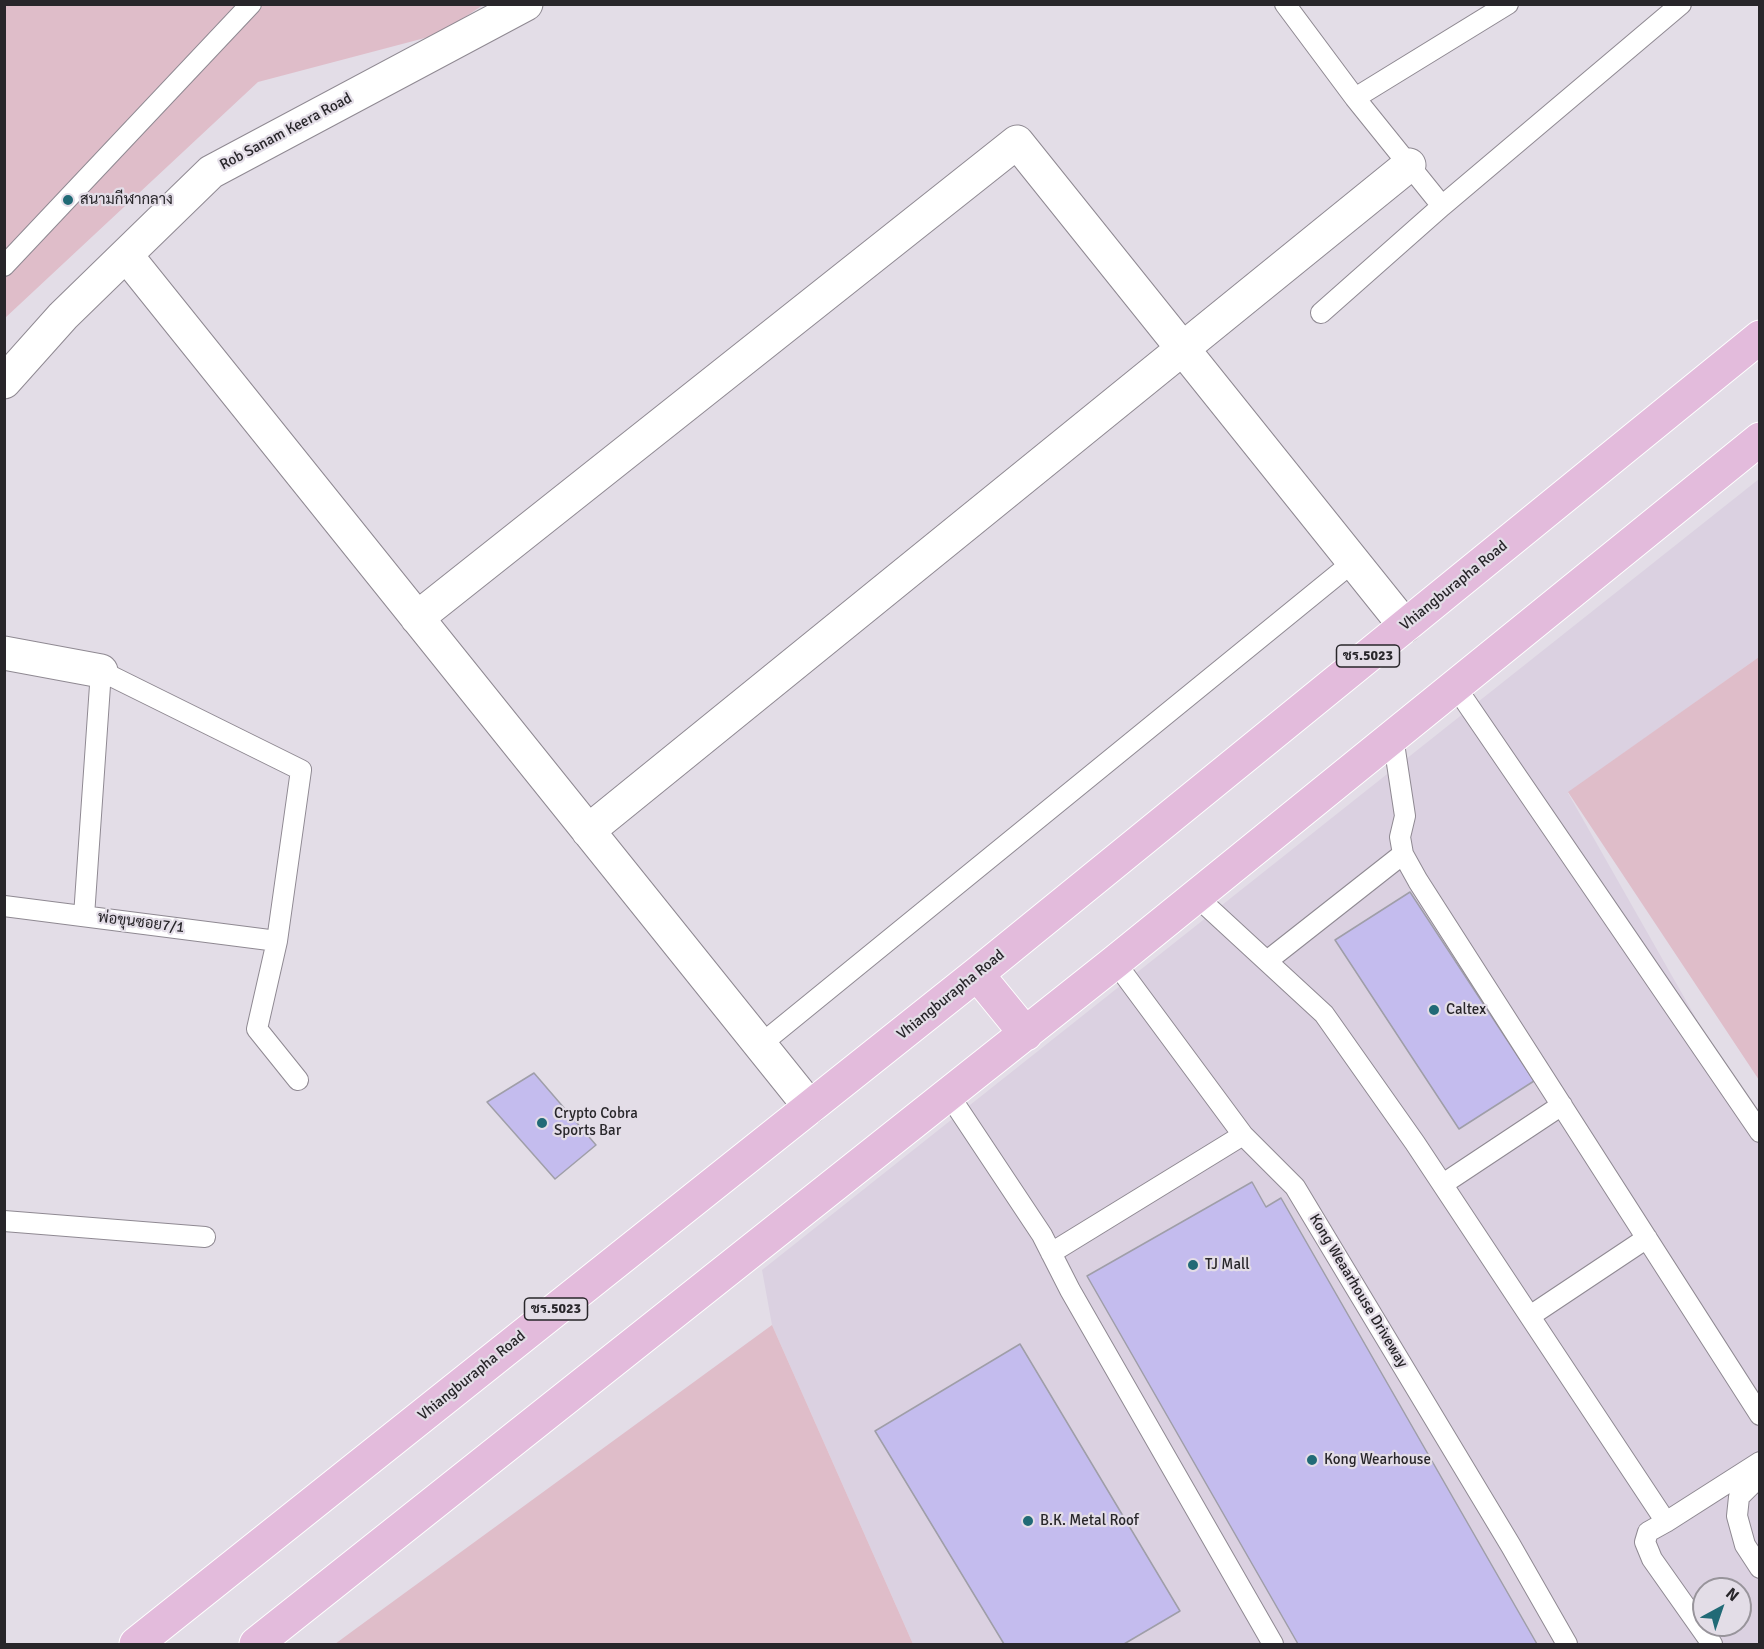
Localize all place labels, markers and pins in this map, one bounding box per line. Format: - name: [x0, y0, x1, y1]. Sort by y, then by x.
- place label: สนามกีฬากลาง: [80, 191, 173, 209]
- marker: สนามกีฬากลาง: [61, 193, 75, 207]
- place label: Caltex: [1446, 1001, 1486, 1019]
- marker: Caltex: [1427, 1003, 1441, 1017]
- place label: Crypto Cobra Sports Bar: [554, 1105, 638, 1140]
- marker: Crypto Cobra Sports Bar: [535, 1116, 549, 1130]
- place label: TJ Mall: [1205, 1256, 1250, 1274]
- marker: TJ Mall: [1186, 1258, 1200, 1272]
- place label: Kong Wearhouse: [1324, 1451, 1431, 1469]
- marker: Kong Wearhouse: [1305, 1453, 1319, 1467]
- place label: B.K. Metal Roof: [1040, 1512, 1139, 1530]
- marker: B.K. Metal Roof: [1021, 1514, 1035, 1528]

